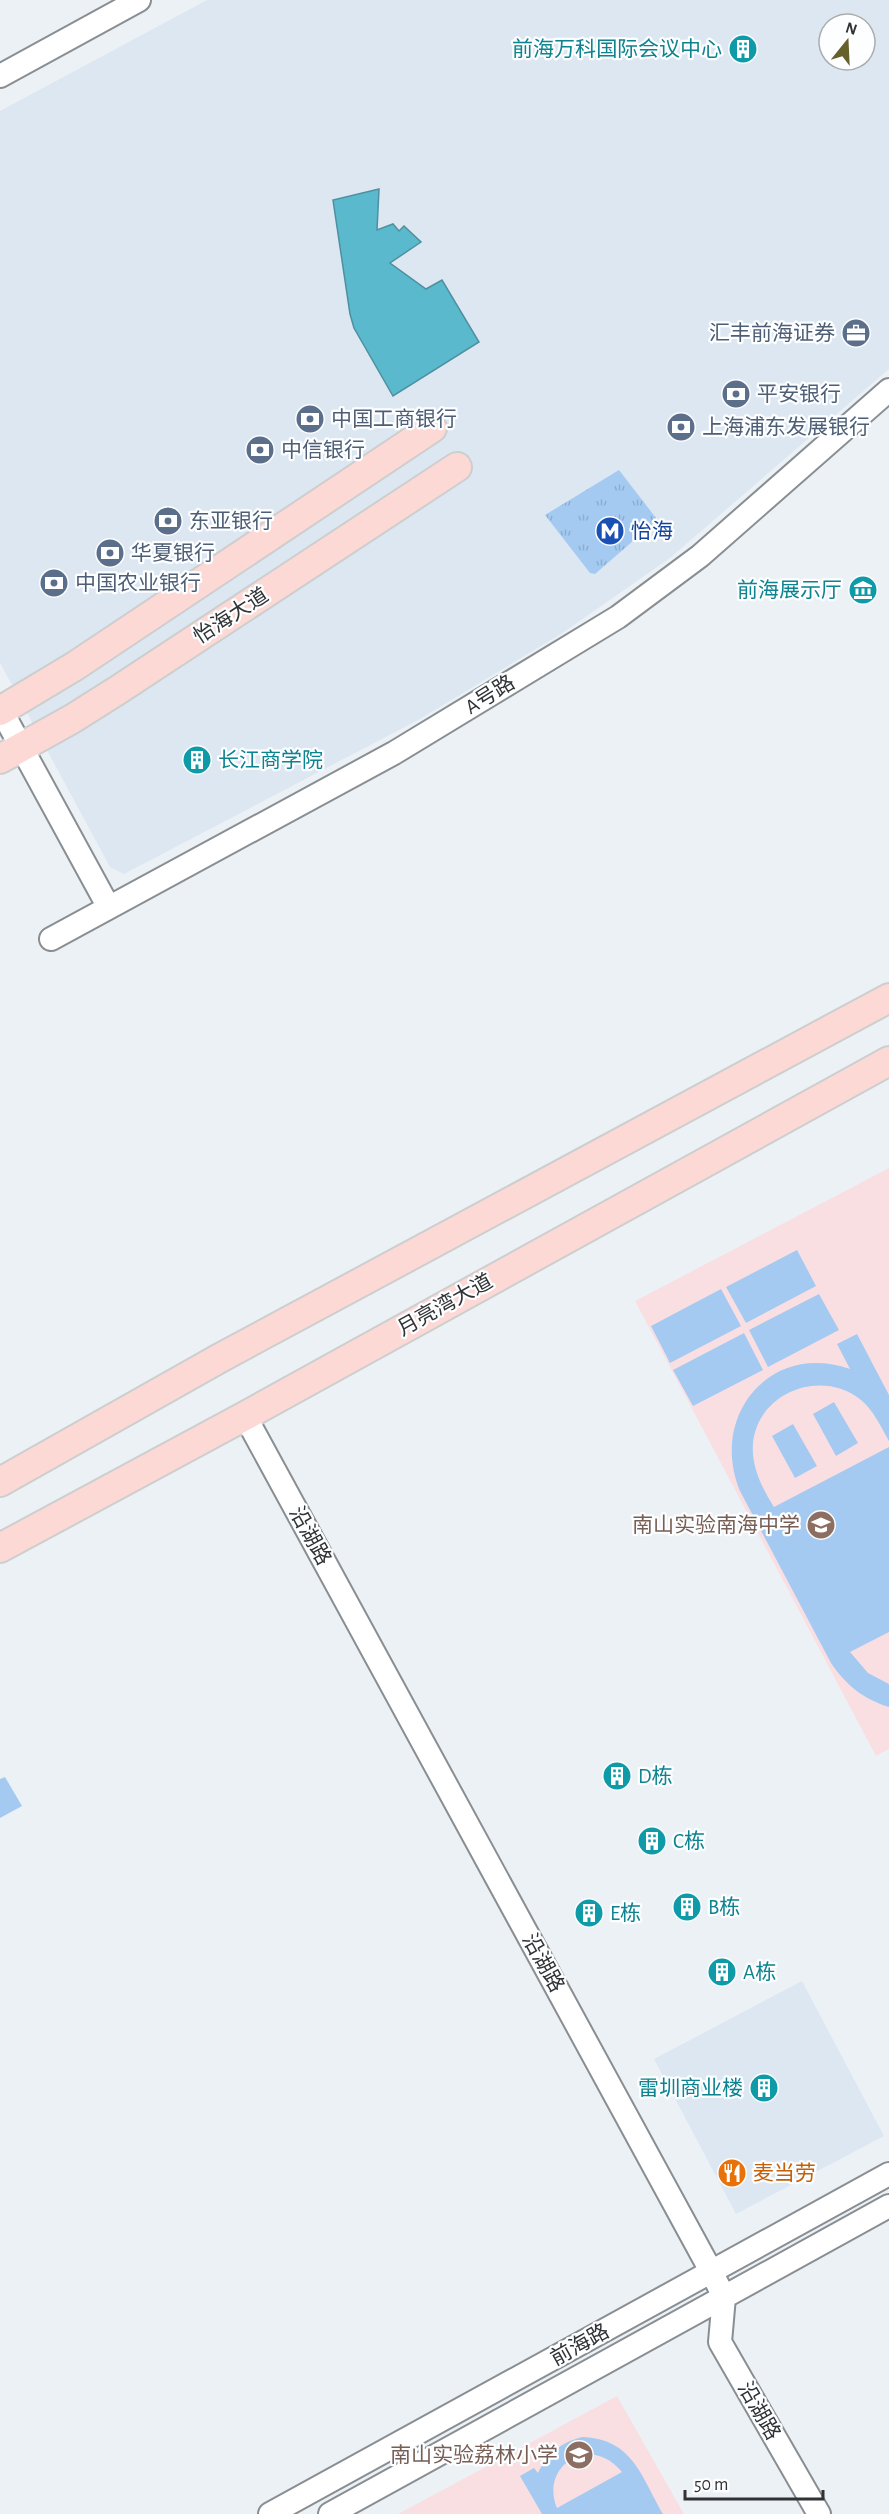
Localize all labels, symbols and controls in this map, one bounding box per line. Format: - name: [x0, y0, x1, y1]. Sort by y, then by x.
- north arrow: [817, 12, 877, 72]
- text: N: [844, 19, 859, 38]
- building icon: 前海万科国际会议中心: [727, 33, 759, 65]
- place label: 前海万科国际会议中心: [512, 38, 722, 60]
- office icon: 汇丰前海证券: [840, 317, 872, 349]
- place label: 汇丰前海证券: [709, 322, 835, 344]
- bank icon: 平安银行: [720, 378, 752, 410]
- place label: 平安银行: [757, 383, 841, 405]
- bank icon: 中国工商银行: [294, 403, 326, 435]
- place label: 中国工商银行: [331, 408, 457, 430]
- bank icon: 上海浦东发展银行: [665, 411, 697, 443]
- place label: 上海浦东发展银行: [702, 416, 870, 438]
- bank icon: 中信银行: [244, 434, 276, 466]
- place label: 中信银行: [281, 439, 365, 461]
- bank icon: 东亚银行: [152, 505, 184, 537]
- place label: 东亚银行: [189, 510, 273, 532]
- metro station icon: 怡海: [594, 515, 626, 547]
- place label: 怡海: [631, 520, 673, 542]
- bank icon: 华夏银行: [94, 537, 126, 569]
- place label: 华夏银行: [131, 542, 215, 564]
- bank icon: 中国农业银行: [38, 567, 70, 599]
- place label: 中国农业银行: [75, 572, 201, 594]
- museum icon: 前海展示厅: [847, 574, 879, 606]
- place label: 前海展示厅: [737, 579, 842, 601]
- street label: 怡海大道: [190, 583, 272, 648]
- street label: A号路: [461, 671, 519, 718]
- building icon: 长江商学院: [181, 744, 213, 776]
- place label: 长江商学院: [218, 749, 323, 771]
- street label: 月亮湾大道: [394, 1269, 496, 1340]
- street label: 沿湖路: [286, 1503, 335, 1569]
- school or university icon: 南山实验南海中学: [805, 1509, 837, 1541]
- place label: 南山实验南海中学: [632, 1514, 800, 1536]
- building icon: D栋: [601, 1760, 633, 1792]
- place label: D栋: [638, 1765, 673, 1787]
- building icon: C栋: [636, 1825, 668, 1857]
- place label: C栋: [673, 1830, 705, 1852]
- building icon: B栋: [671, 1891, 703, 1923]
- place label: B栋: [708, 1896, 740, 1918]
- building icon: E栋: [573, 1897, 605, 1929]
- place label: E栋: [610, 1902, 641, 1924]
- street label: 沿湖路: [519, 1930, 568, 1996]
- building icon: A栋: [706, 1956, 738, 1988]
- place label: A栋: [743, 1961, 776, 1983]
- building icon: 雷圳商业楼: [748, 2072, 780, 2104]
- place label: 雷圳商业楼: [638, 2077, 743, 2099]
- restaurant icon: 麦当劳: [716, 2157, 748, 2189]
- place label: 麦当劳: [753, 2162, 816, 2184]
- street label: 前海路: [547, 2320, 613, 2369]
- street label: 沿湖路: [734, 2378, 785, 2444]
- school or university icon: 南山实验荔林小学: [563, 2439, 595, 2471]
- place label: 南山实验荔林小学: [390, 2444, 558, 2466]
- scale bar: [685, 2463, 823, 2501]
- text: 50 m: [694, 2476, 728, 2494]

